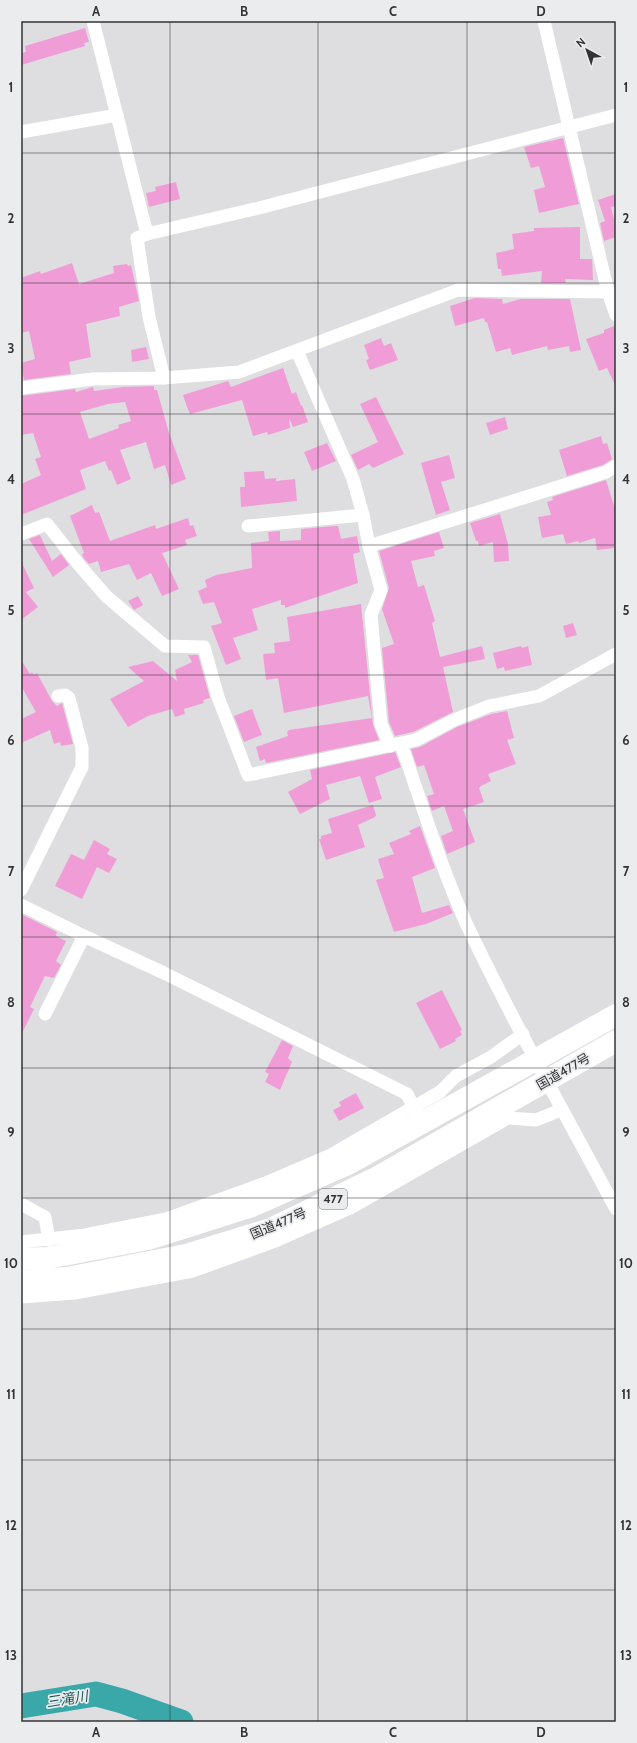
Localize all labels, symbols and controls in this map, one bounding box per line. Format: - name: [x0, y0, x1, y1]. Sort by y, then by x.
- text: A: [92, 3, 101, 19]
- text: B: [240, 3, 248, 19]
- text: C: [389, 3, 397, 19]
- text: D: [536, 3, 546, 19]
- north arrow: [567, 30, 607, 70]
- text: N: [573, 34, 588, 50]
- text: 1: [9, 79, 13, 95]
- text: 1: [624, 79, 628, 95]
- text: 2: [8, 210, 15, 226]
- text: 2: [623, 210, 630, 226]
- text: 3: [7, 340, 15, 356]
- text: 3: [622, 340, 630, 356]
- text: 4: [7, 471, 15, 487]
- text: 4: [622, 471, 630, 487]
- text: 5: [8, 602, 15, 618]
- text: 5: [623, 602, 630, 618]
- text: 6: [7, 732, 15, 748]
- text: 6: [622, 732, 630, 748]
- text: 7: [8, 863, 15, 879]
- text: 7: [623, 863, 630, 879]
- text: 8: [7, 994, 15, 1010]
- text: 8: [622, 994, 630, 1010]
- street label: 国道477号: [533, 1049, 593, 1093]
- text: 9: [7, 1124, 15, 1140]
- text: 9: [622, 1124, 630, 1140]
- road number: 477: [319, 1189, 347, 1209]
- street label: 国道477号: [247, 1204, 309, 1242]
- text: 10: [4, 1255, 18, 1271]
- text: 10: [619, 1255, 633, 1271]
- text: 11: [6, 1386, 16, 1402]
- text: 11: [621, 1386, 631, 1402]
- text: 12: [5, 1517, 17, 1533]
- text: 12: [620, 1517, 632, 1533]
- text: 13: [5, 1647, 17, 1663]
- text: 13: [620, 1647, 632, 1663]
- water label: 三滝川: [45, 1687, 91, 1711]
- text: A: [92, 1724, 101, 1740]
- text: B: [240, 1724, 248, 1740]
- text: C: [389, 1724, 397, 1740]
- text: D: [536, 1724, 546, 1740]

